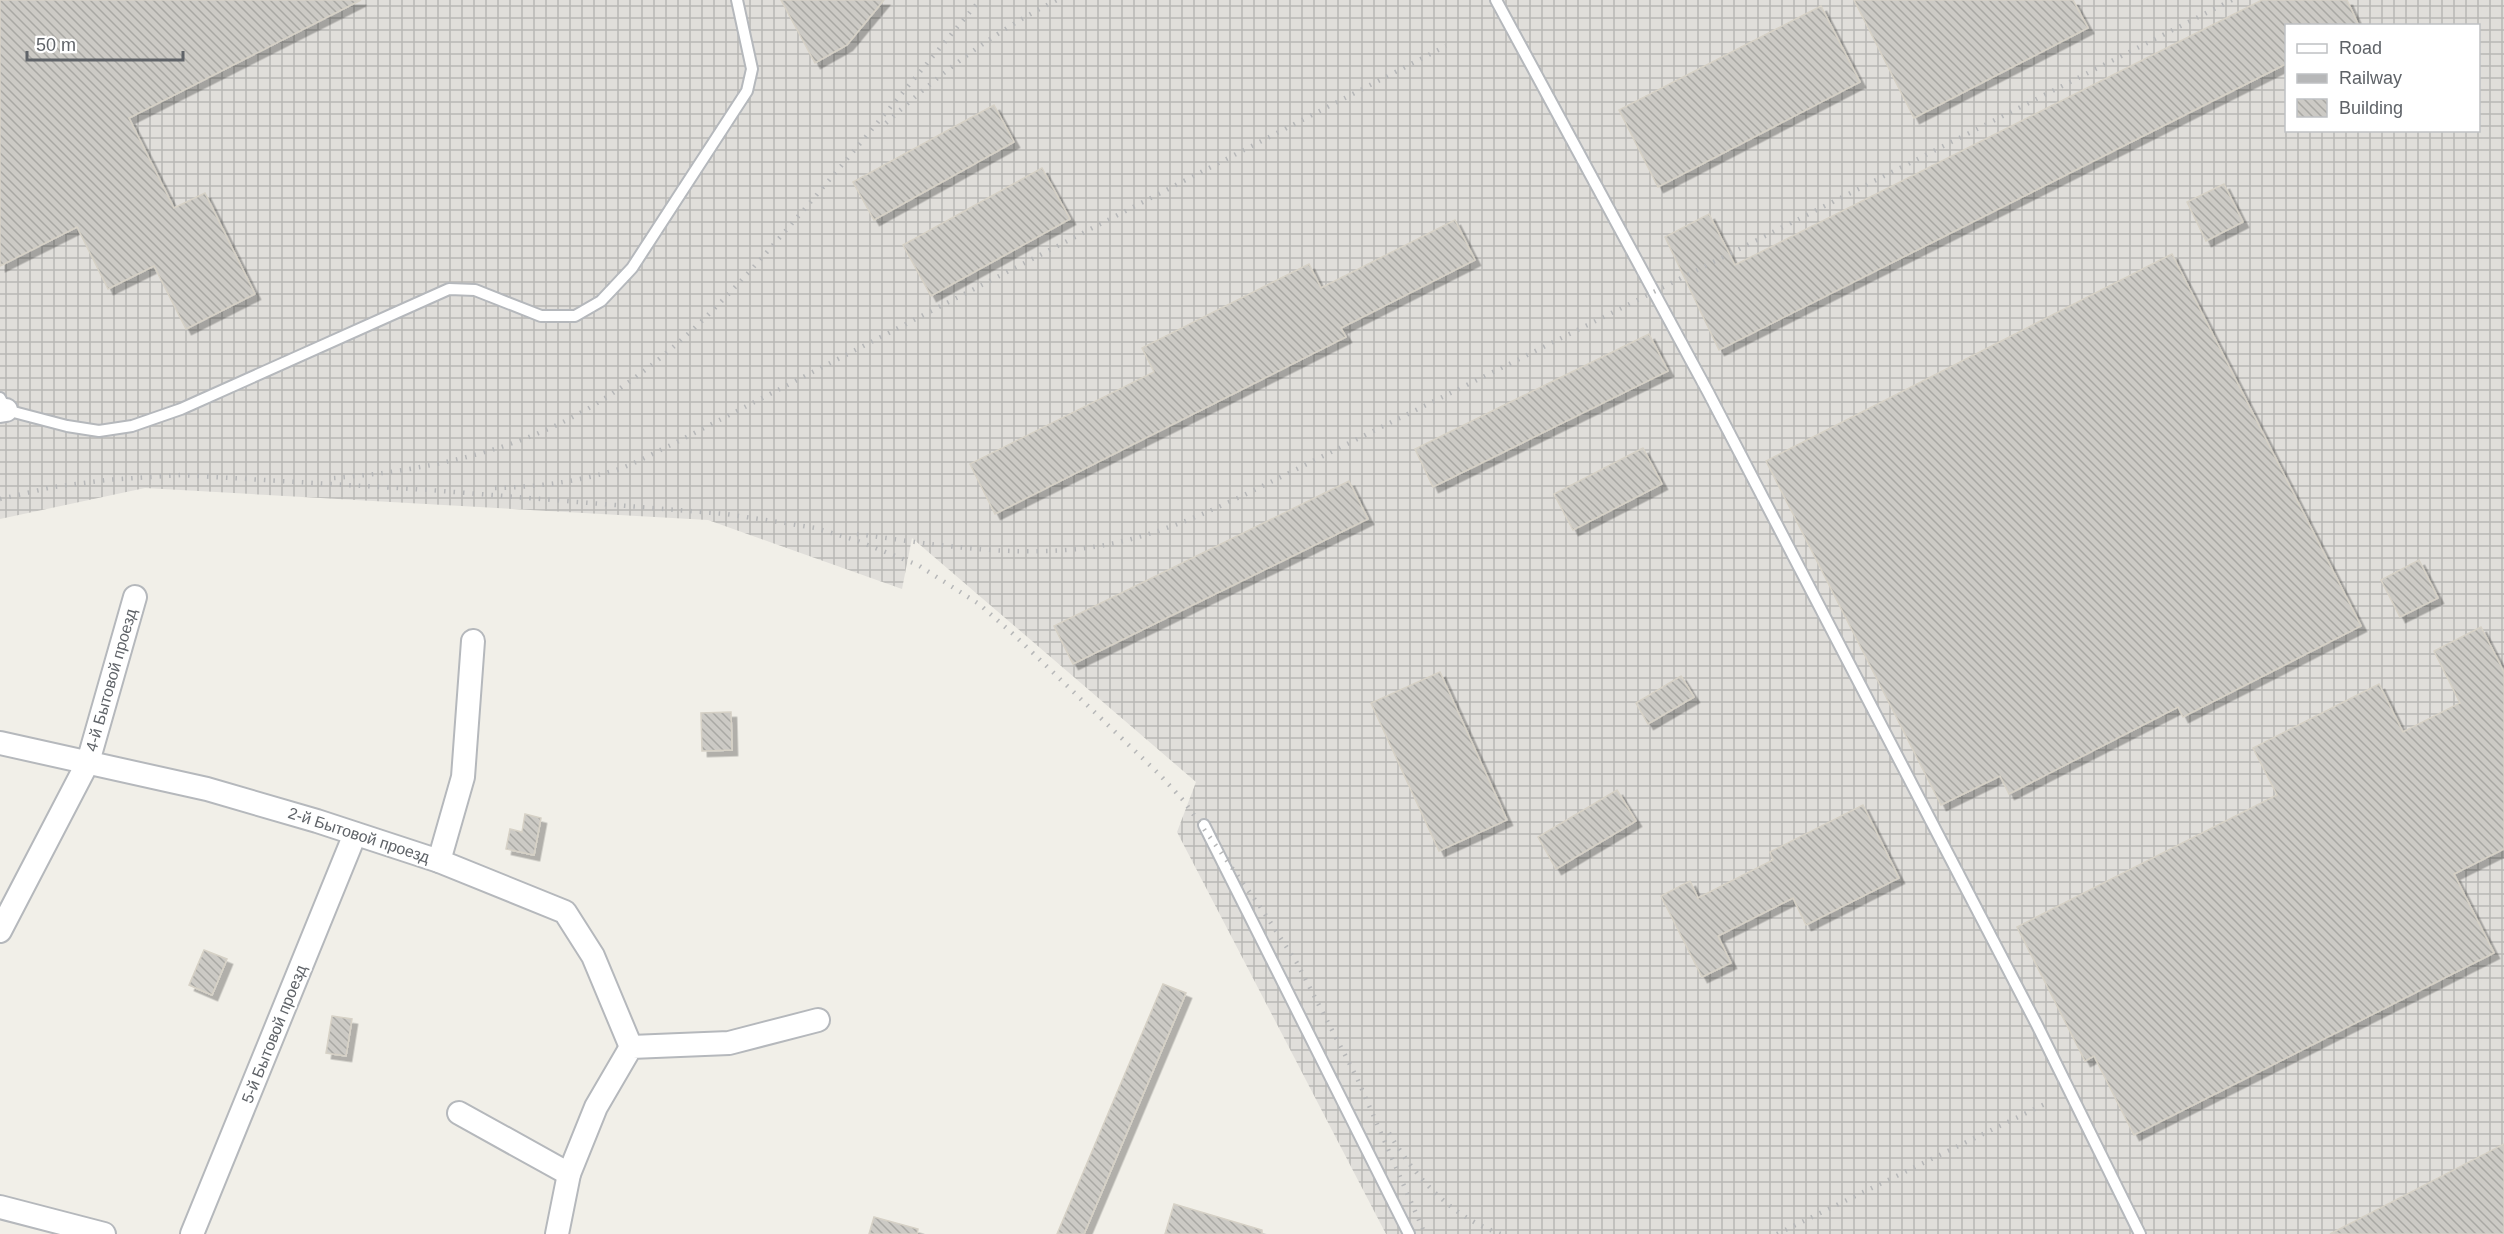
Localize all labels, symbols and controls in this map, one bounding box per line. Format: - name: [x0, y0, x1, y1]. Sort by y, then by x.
- scale bar: [27, 24, 183, 62]
- legend: [2285, 24, 2480, 132]
- text: 50 m: [36, 35, 76, 55]
- text: Road: [2339, 38, 2382, 58]
- text: Railway: [2339, 68, 2402, 88]
- text: Building: [2339, 98, 2403, 118]
- street label: 4-й Бытовой проезд: [82, 606, 140, 753]
- street label: 2-й Бытовой проезд: [286, 804, 432, 866]
- street label: 5-й Бытовой проезд: [238, 962, 310, 1106]

